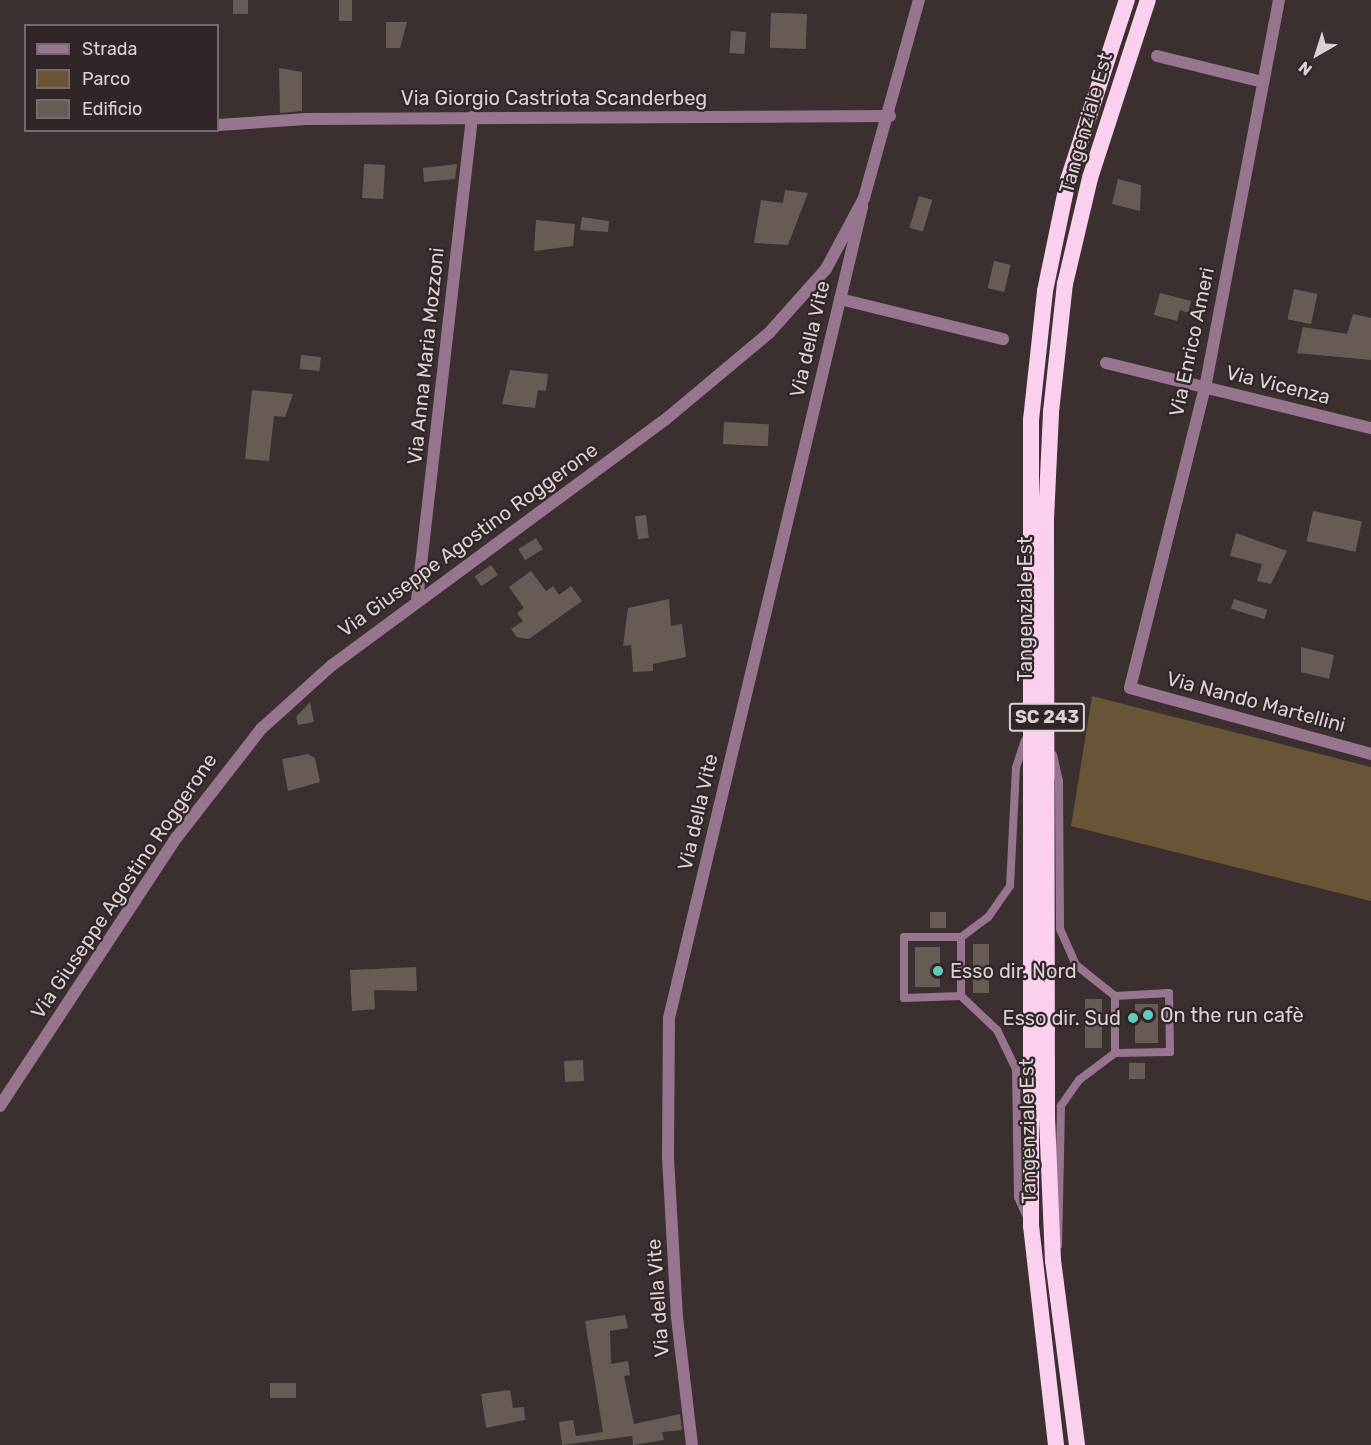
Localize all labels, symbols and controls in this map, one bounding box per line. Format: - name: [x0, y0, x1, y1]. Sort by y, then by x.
- legend: [24, 24, 219, 132]
- north arrow: [1287, 24, 1347, 84]
- text: Strada: [82, 38, 138, 60]
- street label: Tangenziale Est: [1054, 50, 1118, 196]
- text: N: [1295, 57, 1316, 79]
- text: Parco: [82, 68, 130, 90]
- street label: Via Giorgio Castriota Scanderbeg: [401, 86, 707, 110]
- text: Edificio: [82, 98, 142, 120]
- street label: Via Anna Maria Mozzoni: [403, 246, 449, 466]
- street label: Via Enrico Ameri: [1164, 265, 1220, 419]
- street label: Via della Vite: [785, 278, 835, 400]
- street label: Via Vicenza: [1223, 360, 1333, 410]
- street label: Via Giuseppe Agostino Roggerone: [333, 438, 603, 642]
- street label: Tangenziale Est: [1013, 536, 1037, 682]
- street label: Via Nando Martellini: [1164, 667, 1348, 737]
- road number: SC 243: [1008, 702, 1086, 732]
- street label: Via Giuseppe Agostino Roggerone: [26, 749, 222, 1023]
- street label: Via della Vite: [673, 751, 723, 873]
- place label: Esso dir. Nord: [950, 959, 1077, 983]
- marker: Esso dir. Nord: [931, 964, 945, 978]
- place label: On the run cafè: [1160, 1003, 1304, 1027]
- place label: Esso dir. Sud: [1003, 1006, 1121, 1030]
- marker: On the run cafè: [1141, 1008, 1155, 1022]
- marker: Esso dir. Sud: [1126, 1011, 1140, 1025]
- street label: Tangenziale Est: [1015, 1058, 1041, 1204]
- street label: Via della Vite: [642, 1238, 674, 1358]

